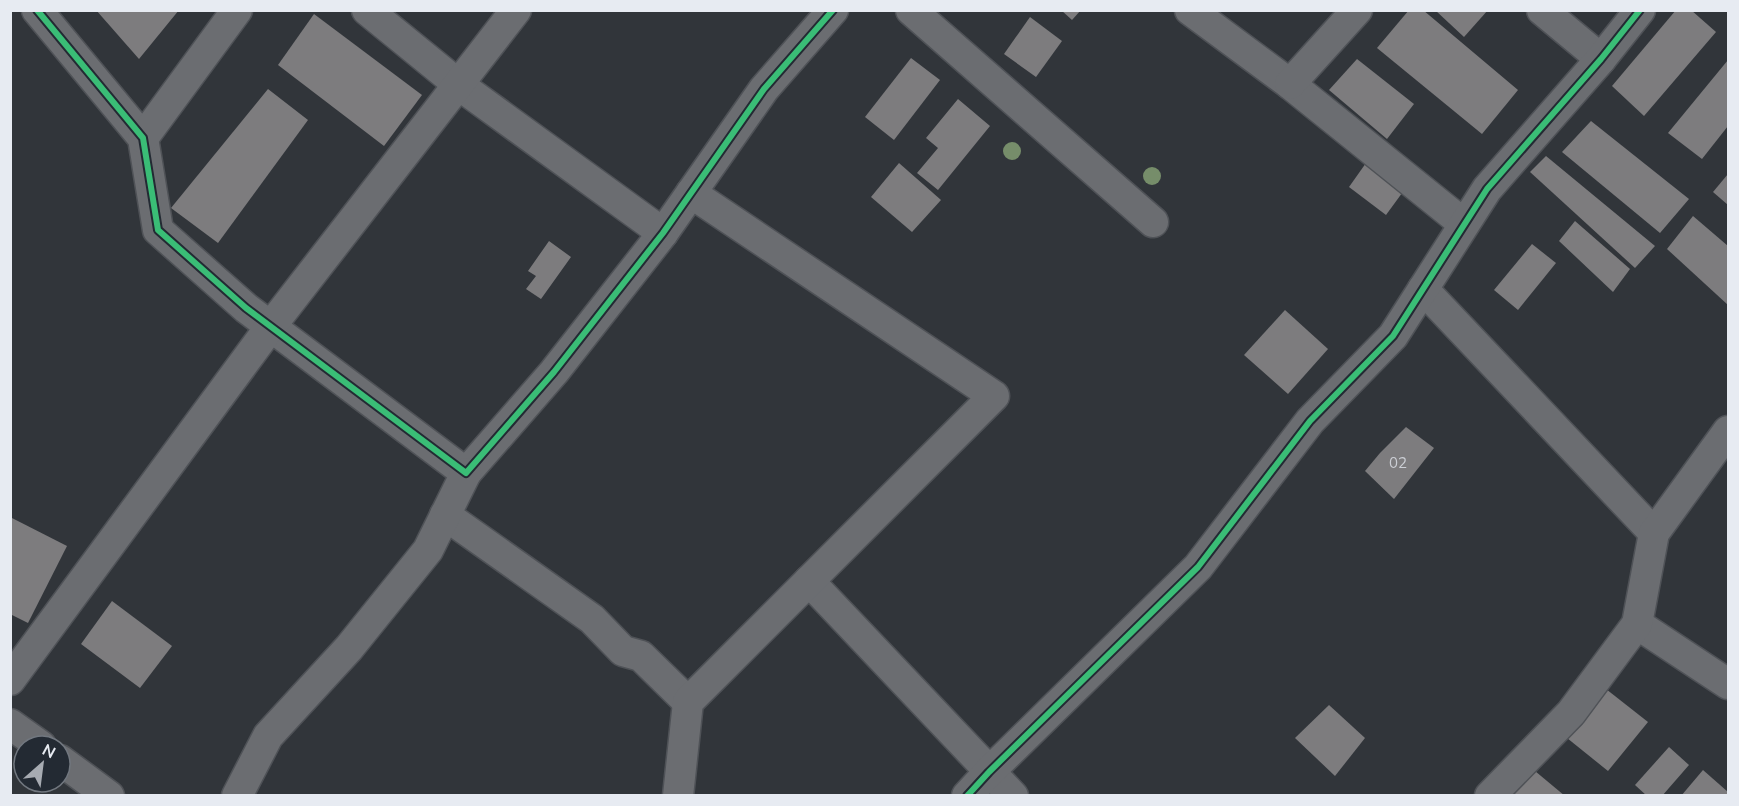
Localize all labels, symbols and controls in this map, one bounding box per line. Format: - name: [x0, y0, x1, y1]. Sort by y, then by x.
- house number: 02: [1389, 453, 1407, 472]
- north arrow: [12, 734, 72, 794]
- text: N: [39, 739, 59, 762]

